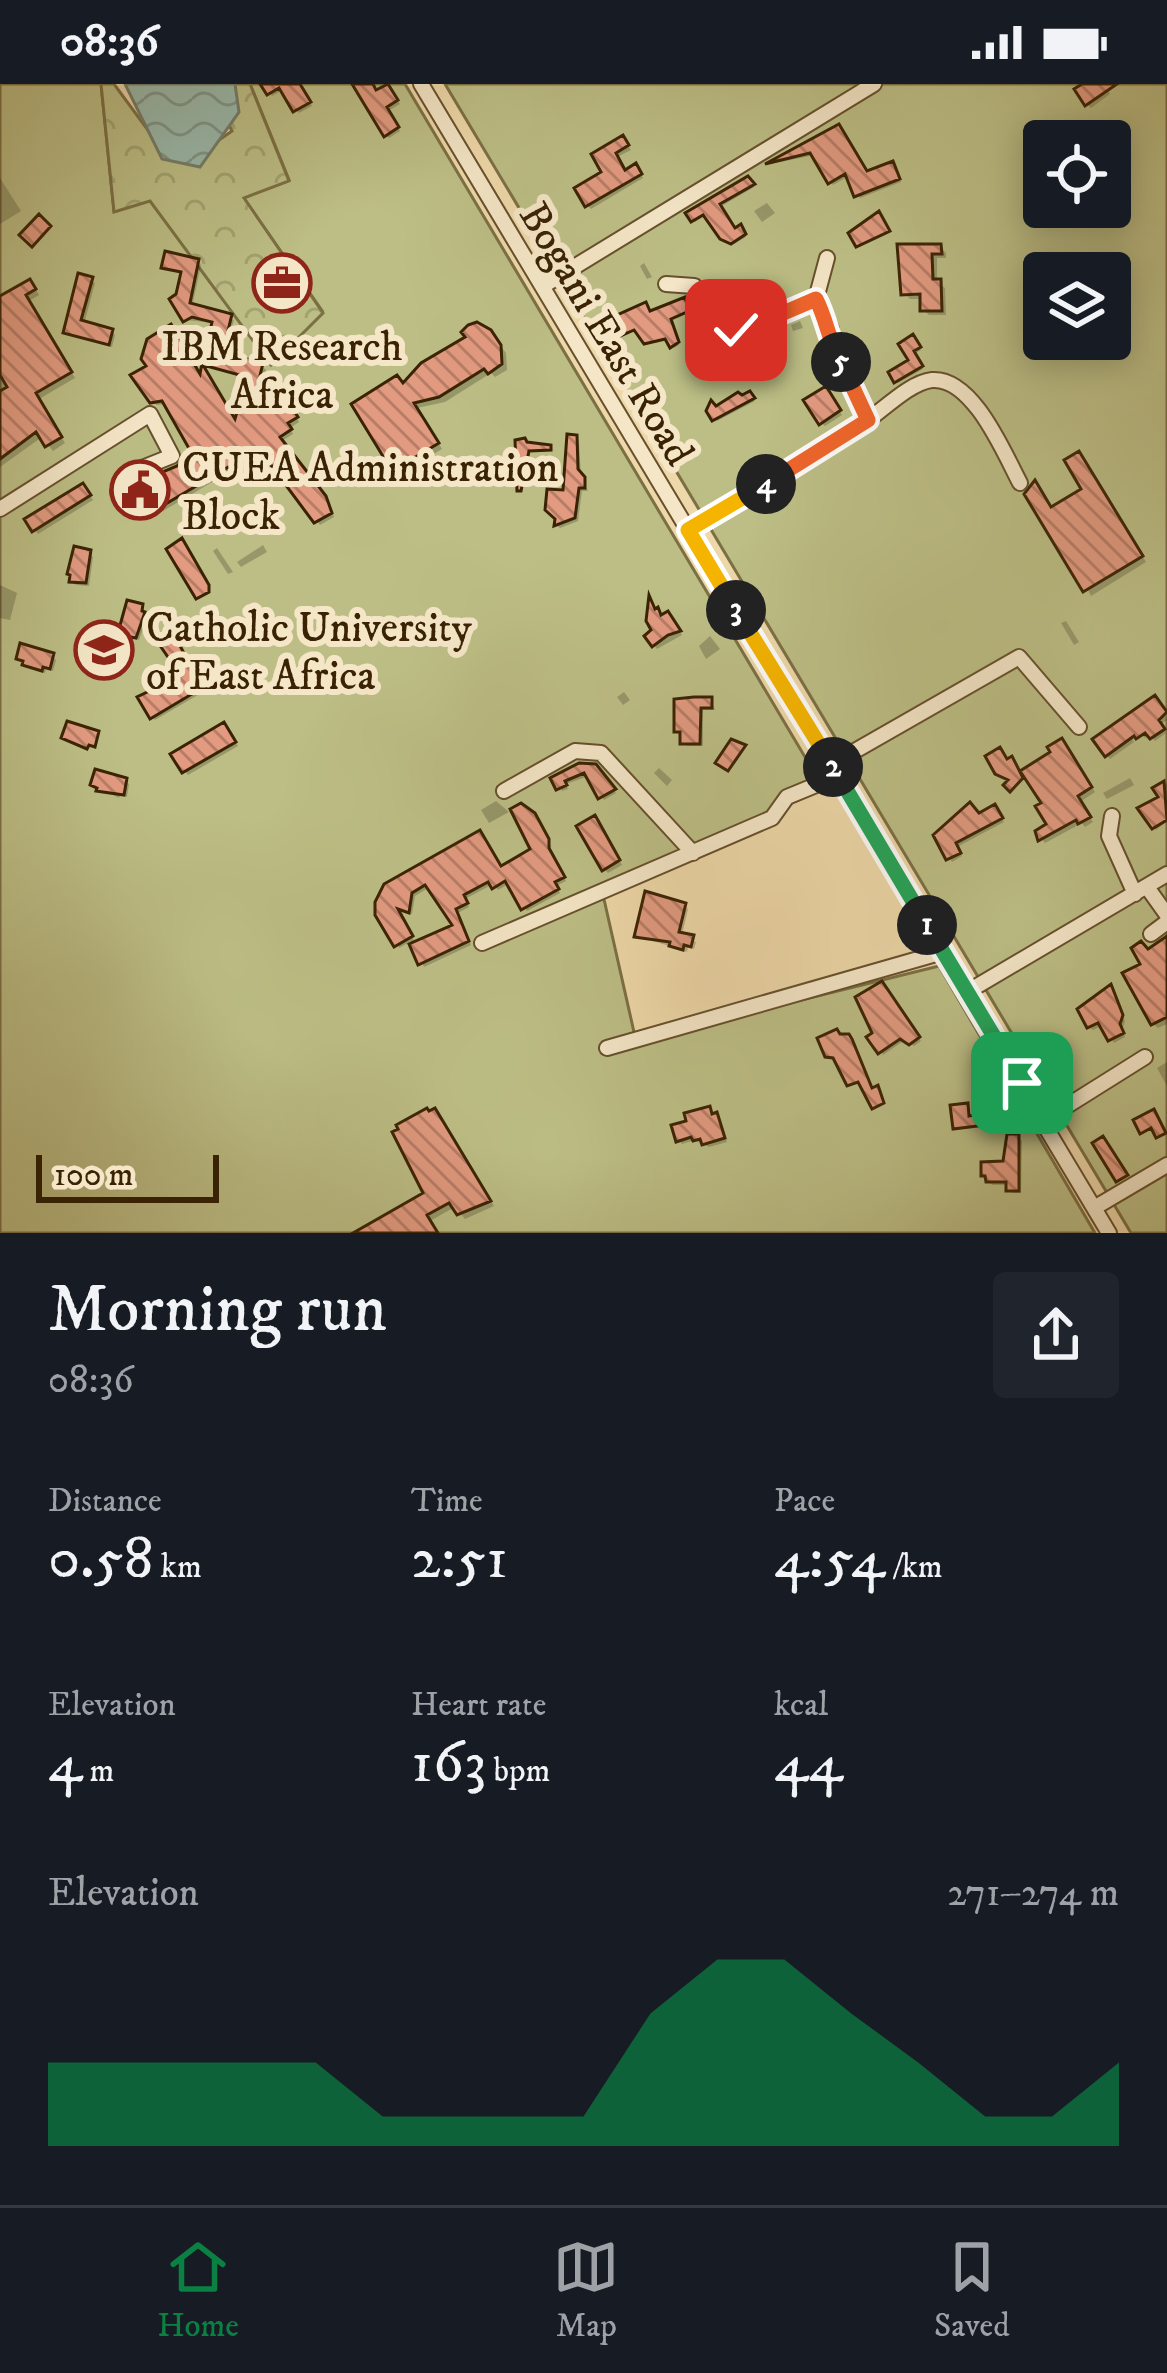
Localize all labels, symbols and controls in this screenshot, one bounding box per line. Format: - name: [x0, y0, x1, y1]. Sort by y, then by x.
- text: 08:36: [60, 14, 159, 70]
- map controls: [1023, 120, 1131, 360]
- button: locate: [1023, 120, 1131, 228]
- street label: Bogani East Road: [506, 193, 705, 476]
- office icon: IBM Research Africa: [251, 252, 313, 314]
- button: layers: [1023, 252, 1131, 360]
- pin: [685, 279, 787, 381]
- icon: check: [703, 297, 769, 363]
- place label: IBM Research Africa: [161, 322, 403, 422]
- pin: 5: [811, 332, 871, 392]
- text: 5: [833, 341, 849, 382]
- place label: CUEA Administration Block: [182, 443, 558, 543]
- pin: 4: [736, 454, 796, 514]
- public building icon: CUEA Administration Block: [109, 459, 171, 521]
- text: 4: [757, 463, 776, 504]
- pin: 3: [706, 580, 766, 640]
- text: 3: [730, 589, 742, 630]
- place label: Catholic University of East Africa: [146, 603, 473, 703]
- school or university icon: Catholic University of East Africa: [73, 619, 135, 681]
- pin: 2: [803, 737, 863, 797]
- text: 2: [825, 746, 841, 787]
- pin: 1: [897, 895, 957, 955]
- text: 1: [921, 904, 933, 945]
- pin: [971, 1032, 1073, 1134]
- icon: arrive: [989, 1050, 1055, 1116]
- scale bar: [36, 1149, 219, 1202]
- text: 100 m: [54, 1155, 133, 1196]
- text: Morning run: [48, 1270, 387, 1352]
- button: share: [993, 1272, 1119, 1398]
- text: 08:36: [48, 1356, 134, 1405]
- text: Distance: [48, 1481, 162, 1522]
- text: Time: [411, 1481, 483, 1522]
- text: Pace: [774, 1481, 835, 1522]
- text: 0.58: [48, 1522, 153, 1597]
- text: 2:51: [411, 1522, 508, 1597]
- text: 4:54: [774, 1522, 885, 1597]
- text: km: [153, 1547, 202, 1588]
- text: /km: [885, 1547, 943, 1588]
- text: Elevation: [48, 1685, 176, 1726]
- text: Heart rate: [411, 1685, 546, 1726]
- text: kcal: [774, 1685, 828, 1726]
- text: 4: [48, 1726, 83, 1801]
- text: 163: [411, 1726, 486, 1801]
- text: 44: [774, 1726, 843, 1801]
- text: m: [83, 1751, 114, 1792]
- text: bpm: [486, 1751, 550, 1792]
- text: Elevation: [48, 1869, 199, 1918]
- text: 271–274 m: [947, 1869, 1119, 1918]
- tab: Home: [157, 2234, 239, 2347]
- tab: Map: [553, 2234, 619, 2347]
- tab: Saved: [934, 2234, 1010, 2347]

